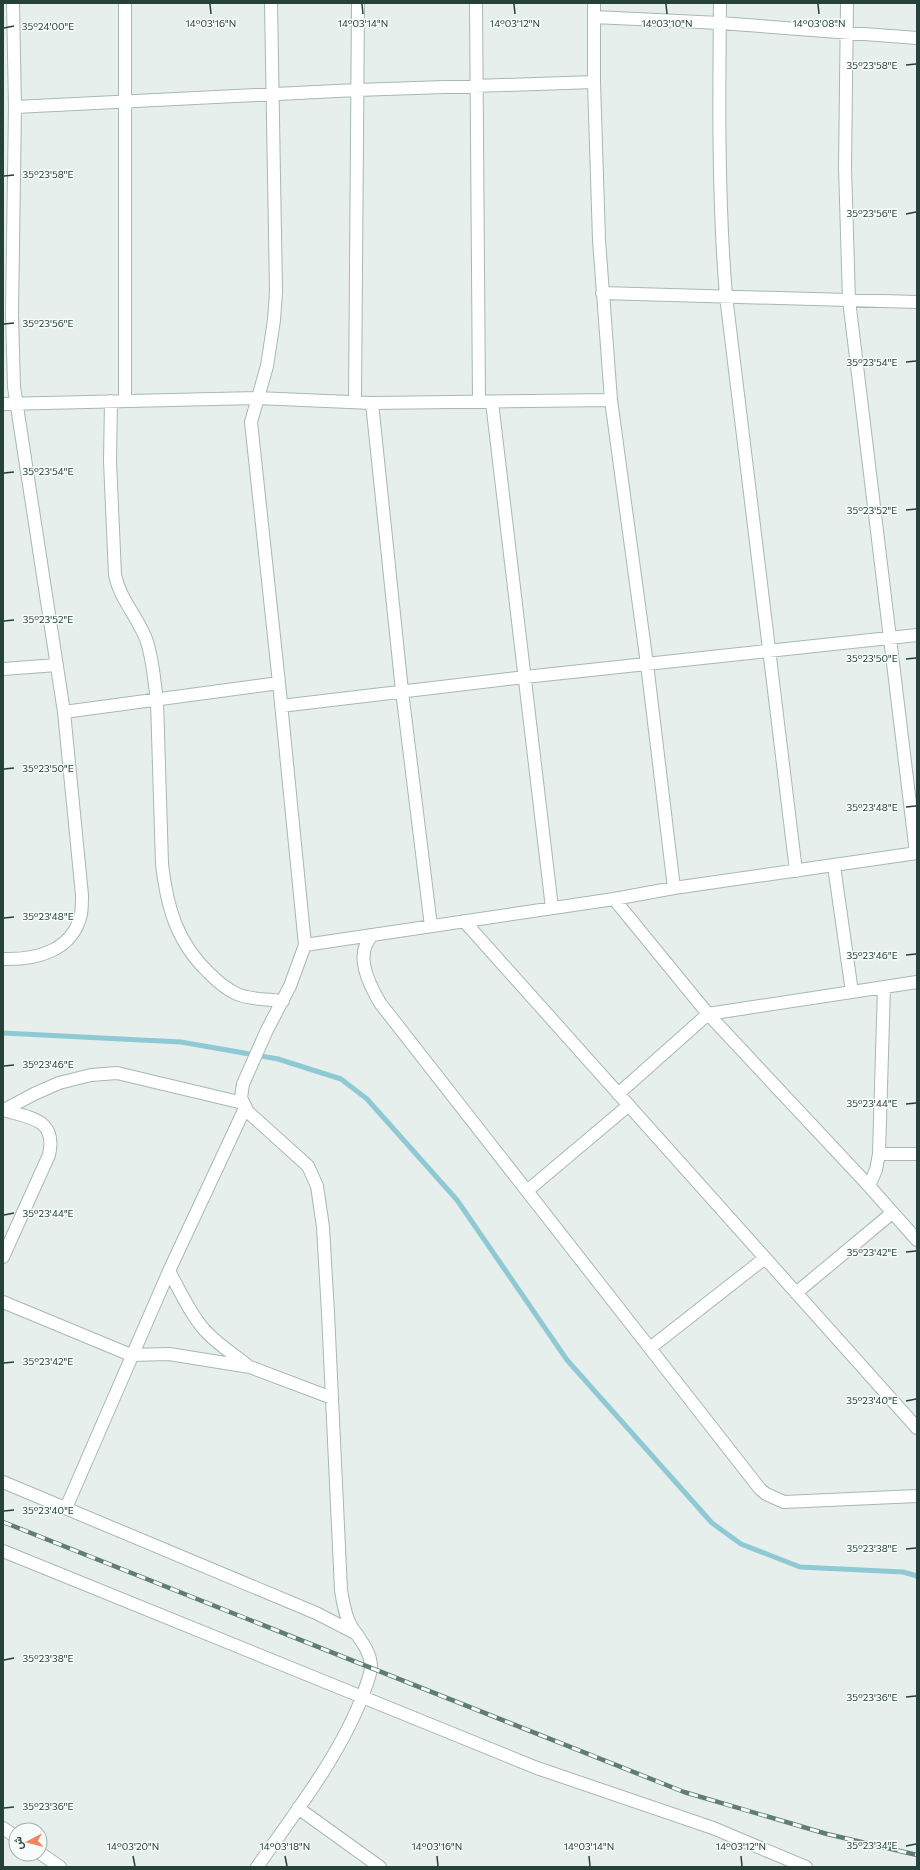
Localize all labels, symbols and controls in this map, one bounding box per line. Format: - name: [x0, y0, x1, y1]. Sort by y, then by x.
- text: 14°03'16"N: [186, 17, 236, 29]
- text: 14°03'14"N: [338, 17, 388, 29]
- text: 14°03'12"N: [490, 17, 540, 29]
- text: 14°03'10"N: [641, 17, 693, 29]
- text: 14°03'08"N: [792, 17, 846, 29]
- text: 35°24'00"E: [22, 20, 74, 32]
- text: 35°23'58"E: [847, 59, 898, 71]
- text: 35°23'58"E: [23, 168, 74, 180]
- text: 35°23'56"E: [847, 207, 898, 219]
- text: 35°23'56"E: [23, 317, 74, 329]
- text: 35°23'54"E: [847, 356, 897, 368]
- text: 35°23'54"E: [23, 465, 73, 477]
- text: 35°23'52"E: [847, 504, 897, 516]
- text: 35°23'52"E: [23, 613, 73, 625]
- text: 35°23'50"E: [846, 652, 898, 664]
- text: 35°23'50"E: [22, 762, 74, 774]
- text: 35°23'48"E: [846, 801, 898, 813]
- text: 35°23'48"E: [22, 910, 74, 922]
- text: 35°23'46"E: [846, 949, 898, 961]
- text: 35°23'46"E: [22, 1058, 74, 1070]
- text: 35°23'44"E: [846, 1097, 898, 1109]
- text: 35°23'44"E: [22, 1207, 74, 1219]
- text: 35°23'42"E: [847, 1246, 897, 1258]
- text: 35°23'42"E: [23, 1355, 73, 1367]
- text: 35°23'40"E: [846, 1394, 898, 1406]
- text: 35°23'40"E: [22, 1504, 74, 1516]
- text: 35°23'38"E: [847, 1542, 897, 1554]
- text: 35°23'38"E: [23, 1652, 73, 1664]
- text: 35°23'36"E: [847, 1691, 897, 1703]
- text: 35°23'36"E: [23, 1800, 73, 1812]
- north arrow: [8, 1822, 48, 1862]
- text: ش: [10, 1836, 26, 1851]
- text: 35°23'34"E: [847, 1839, 897, 1851]
- text: 14°03'20"N: [107, 1840, 159, 1852]
- text: 14°03'18"N: [260, 1840, 310, 1852]
- text: 14°03'16"N: [412, 1840, 462, 1852]
- text: 14°03'14"N: [564, 1840, 614, 1852]
- text: 14°03'12"N: [716, 1840, 766, 1852]

